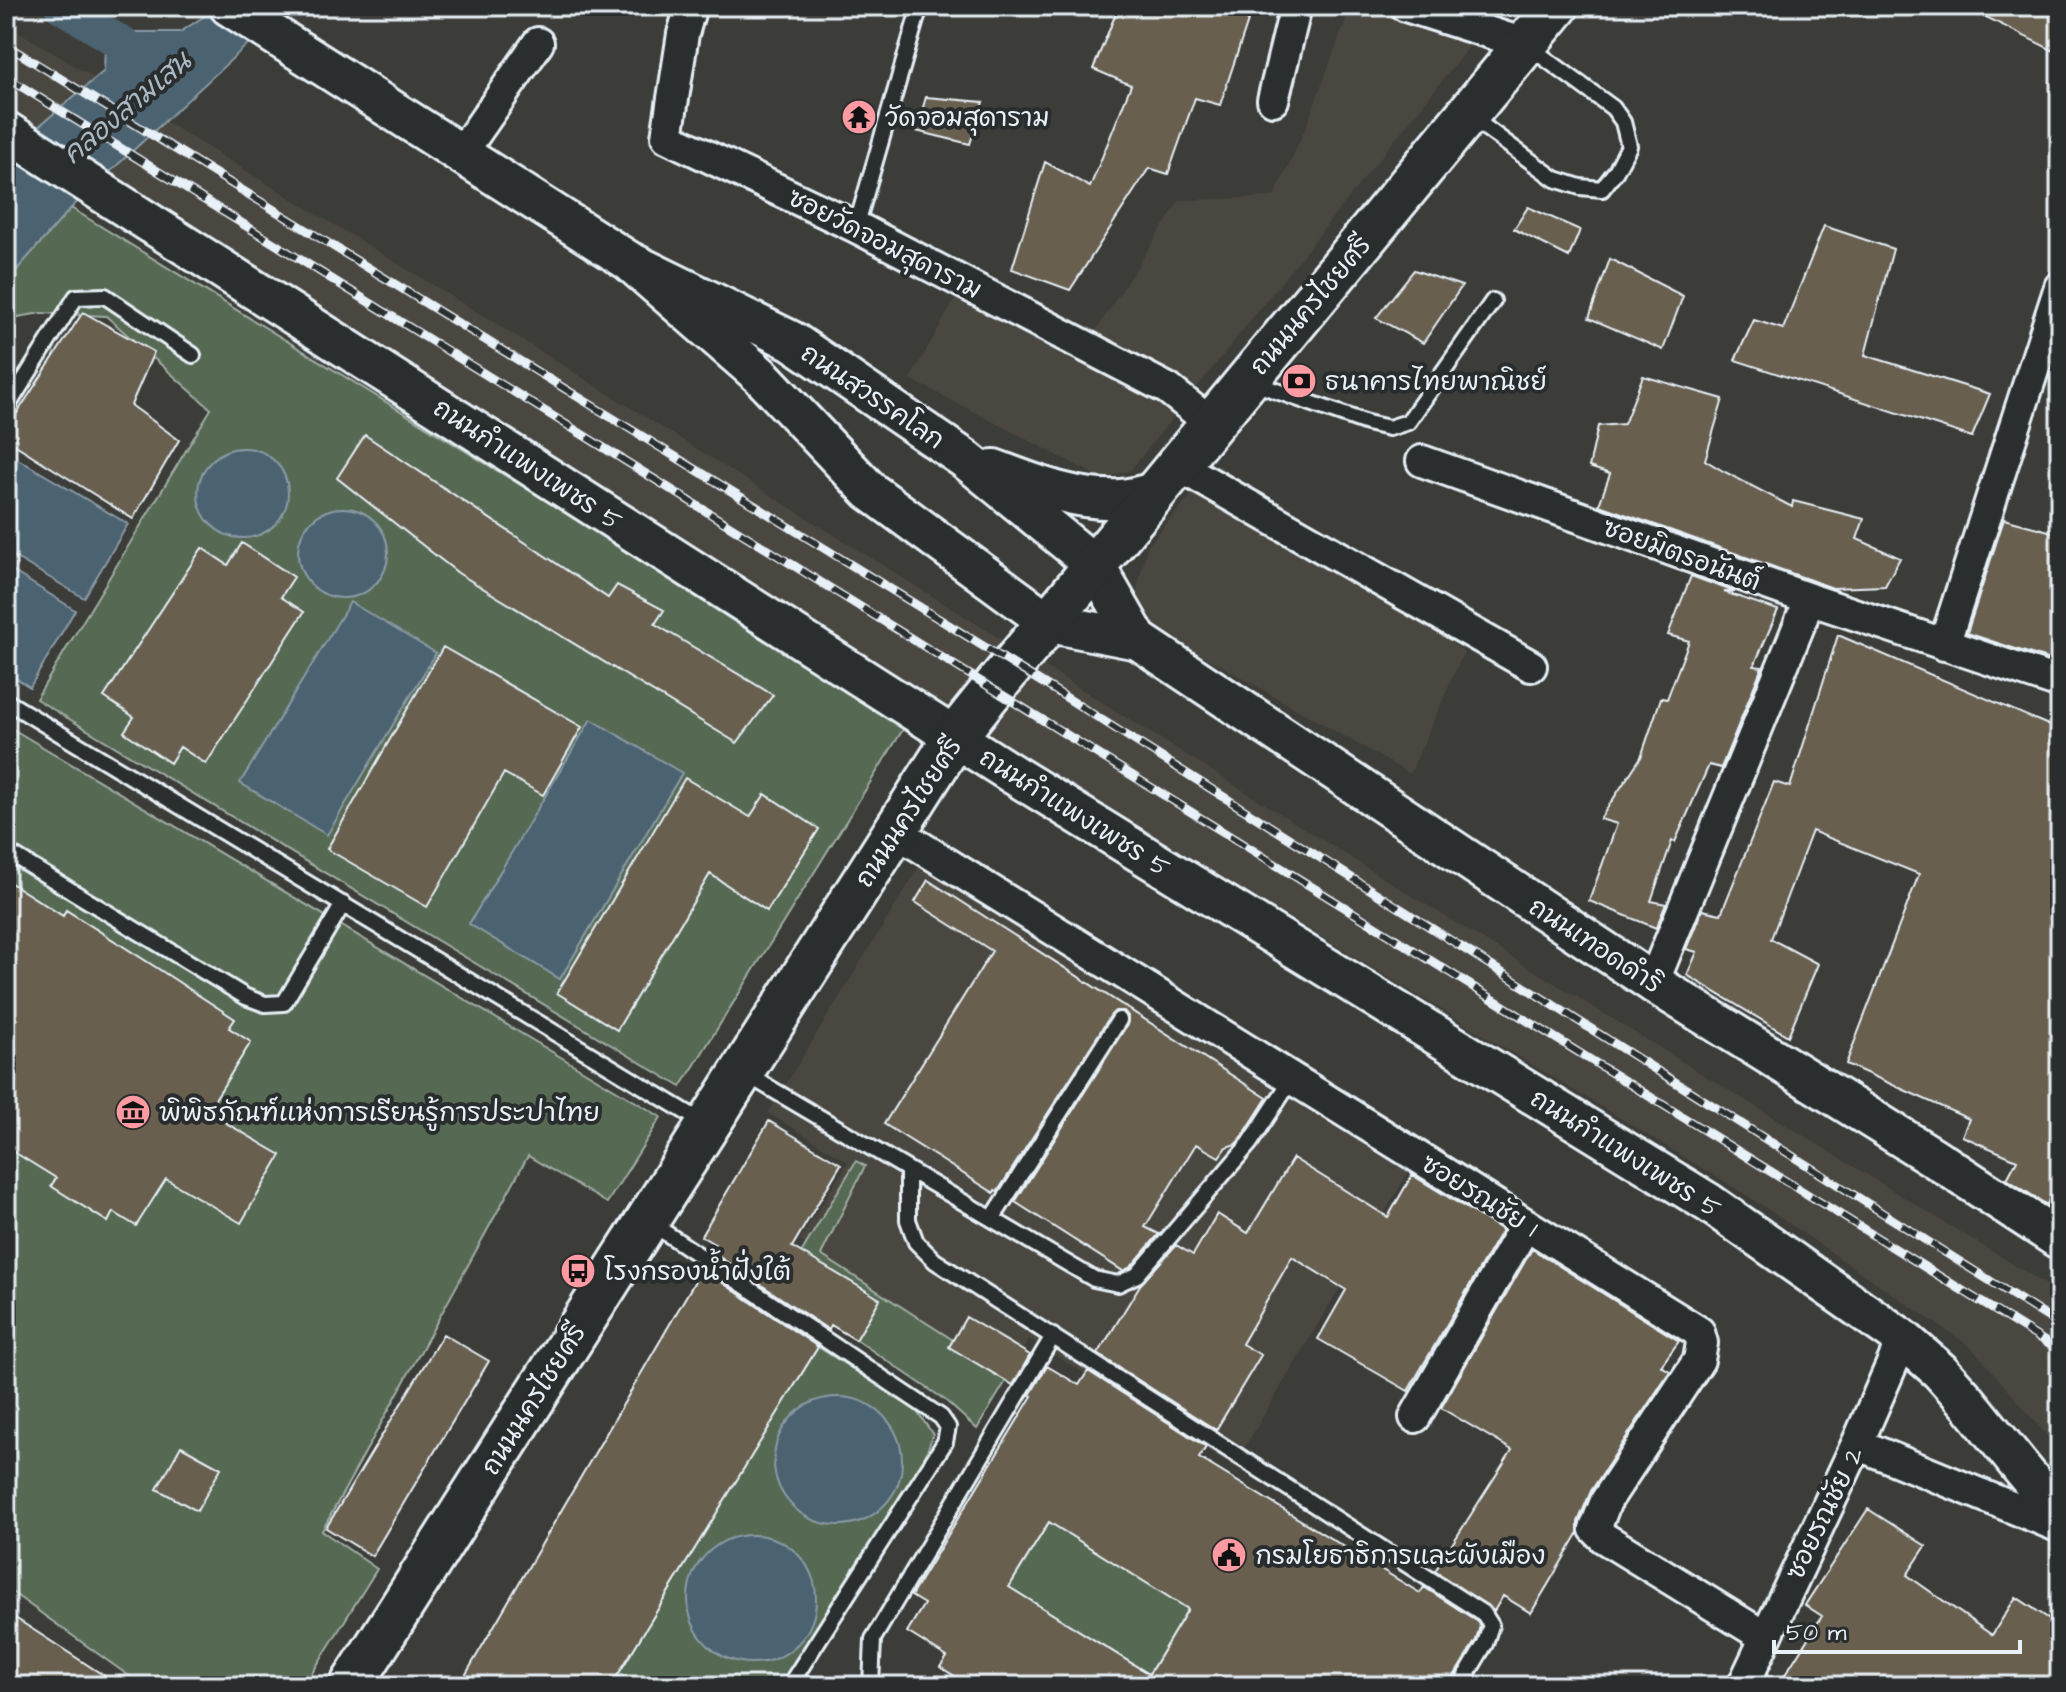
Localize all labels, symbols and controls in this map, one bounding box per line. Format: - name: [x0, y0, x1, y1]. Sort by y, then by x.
- water label: คลองสามเสน: [54, 42, 201, 174]
- temple icon: วัดจอมสุดาราม: [840, 98, 878, 136]
- place label: วัดจอมสุดาราม: [885, 100, 1050, 136]
- street label: ซอยวัดจอมสุดาราม: [781, 179, 988, 308]
- street label: ถนนนครไชยศรี: [1242, 228, 1380, 383]
- street label: ถนนสวรรคโลก: [793, 335, 951, 458]
- bank icon: ธนาคารไทยพาณิชย์: [1280, 362, 1318, 400]
- place label: ธนาคารไทยพาณิชย์: [1325, 364, 1547, 400]
- street label: ถนนกำแพงเพชร 5: [426, 390, 629, 539]
- street label: ซอยมิตรอนันต์: [1598, 510, 1766, 600]
- street label: ถนนนครไชยศรี: [847, 730, 971, 895]
- street label: ถนนกำแพงเพชร 5: [972, 740, 1177, 886]
- street label: ถนนเทอดดำริ: [1522, 889, 1669, 1003]
- street label: ถนนกำแพงเพชร 5: [1523, 1081, 1728, 1227]
- museum icon: พิพิธภัณฑ์แห่งการเรียนรู้การประปาไทย: [114, 1093, 152, 1131]
- place label: พิพิธภัณฑ์แห่งการเรียนรู้การประปาไทย: [159, 1095, 600, 1131]
- street label: ซอยรณชัย 1: [1414, 1146, 1545, 1246]
- place label: โรงกรองน้ำฝั่งใต้: [604, 1248, 791, 1290]
- bus stop icon: โรงกรองน้ำฝั่งใต้: [559, 1252, 597, 1290]
- street label: ถนนนครไชยศรี: [473, 1317, 595, 1482]
- street label: ซอยรณชัย 2: [1777, 1441, 1873, 1586]
- public building icon: กรมโยธาธิการและผังเมือง: [1210, 1536, 1248, 1574]
- place label: กรมโยธาธิการและผังเมือง: [1255, 1538, 1545, 1574]
- scale bar: [1774, 1604, 2020, 1654]
- text: 50 m: [1786, 1616, 1847, 1650]

